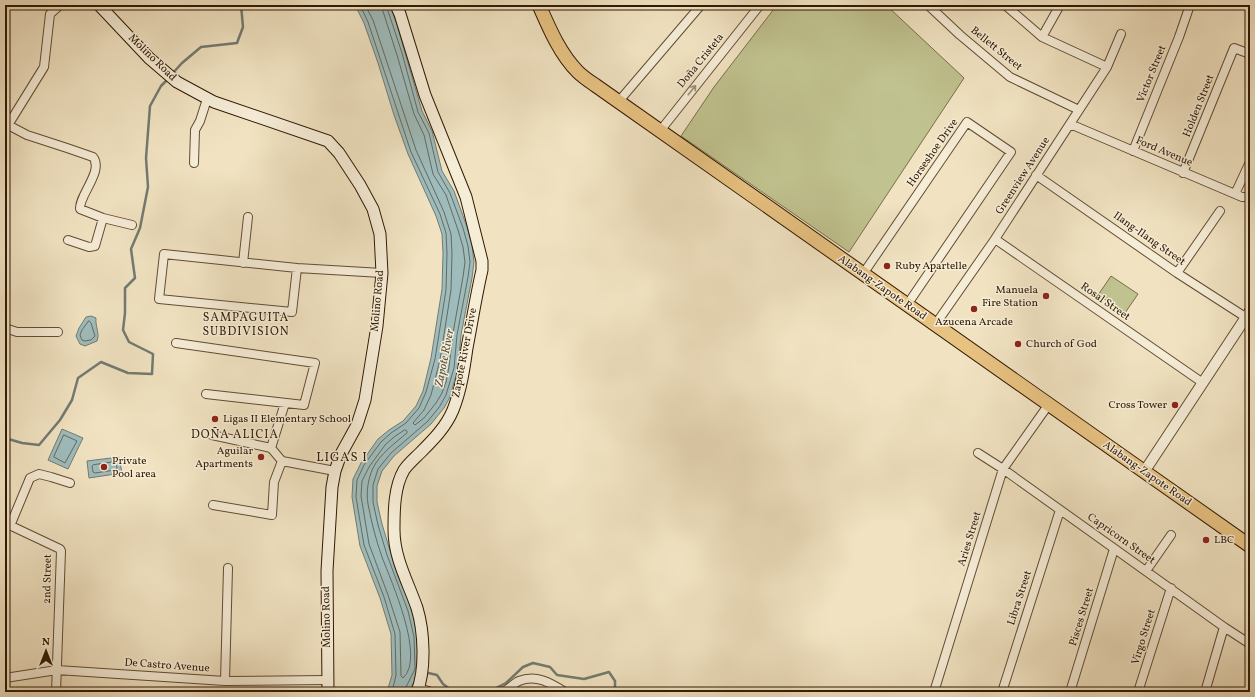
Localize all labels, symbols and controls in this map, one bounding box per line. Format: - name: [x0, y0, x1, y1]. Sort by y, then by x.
- street label: Bellett Street: [967, 24, 1025, 75]
- street label: Doña Cristeta: [674, 30, 728, 91]
- street label: Molino Road: [125, 31, 179, 85]
- street label: Victor Street: [1134, 43, 1170, 105]
- street label: Holden Street: [1180, 72, 1218, 140]
- one-way arrow: [688, 84, 697, 95]
- street label: Horseshoe Drive: [904, 116, 962, 190]
- street label: Ford Avenue: [1133, 133, 1195, 171]
- street label: Greenview Avenue: [992, 134, 1054, 218]
- street label: Ilang-Ilang Street: [1110, 208, 1188, 270]
- street label: Alabang-Zapote Road: [835, 252, 929, 324]
- place label: Ruby Apartelle: [895, 259, 967, 274]
- marker: Ruby Apartelle: [882, 261, 892, 271]
- street label: Molino Road: [368, 270, 388, 332]
- street label: Rosal Street: [1077, 279, 1133, 325]
- place label: Manuela Fire Station: [982, 283, 1039, 311]
- marker: Manuela Fire Station: [1041, 291, 1051, 301]
- marker: Azucena Arcade: [969, 304, 979, 314]
- street label: Zapote River Drive: [449, 307, 481, 399]
- district label: SAMPAGUITA SUBDIVISION: [202, 310, 290, 340]
- place label: Azucena Arcade: [935, 315, 1013, 330]
- water label: Zapote River: [431, 327, 459, 389]
- place label: Church of God: [1026, 337, 1097, 352]
- marker: Church of God: [1013, 339, 1023, 349]
- place label: Cross Tower: [1108, 398, 1167, 413]
- marker: Cross Tower: [1170, 400, 1180, 410]
- place label: Ligas II Elementary School: [223, 412, 351, 427]
- marker: Ligas II Elementary School: [210, 414, 220, 424]
- district label: DOÑA ALICIA: [191, 427, 279, 443]
- street label: Alabang-Zapote Road: [1100, 438, 1194, 510]
- place label: Aguilar Apartments: [195, 444, 253, 472]
- district label: LIGAS I: [316, 449, 368, 467]
- marker: Aguilar Apartments: [256, 452, 266, 462]
- place label: Private Pool area: [112, 454, 157, 482]
- marker: Private Pool area: [99, 462, 109, 472]
- street label: Aries Street: [955, 510, 985, 568]
- street label: Capricorn Street: [1084, 510, 1158, 568]
- place label: LBC: [1214, 533, 1234, 548]
- marker: LBC: [1201, 535, 1211, 545]
- street label: 2nd Street: [40, 554, 56, 604]
- street label: Libra Street: [1004, 569, 1036, 627]
- street label: Molino Road: [319, 586, 335, 648]
- street label: Pisces Street: [1066, 586, 1098, 648]
- street label: Virgo Street: [1128, 607, 1160, 667]
- north arrow: [26, 631, 66, 671]
- text: N: [42, 635, 50, 650]
- street label: De Castro Avenue: [124, 656, 210, 676]

